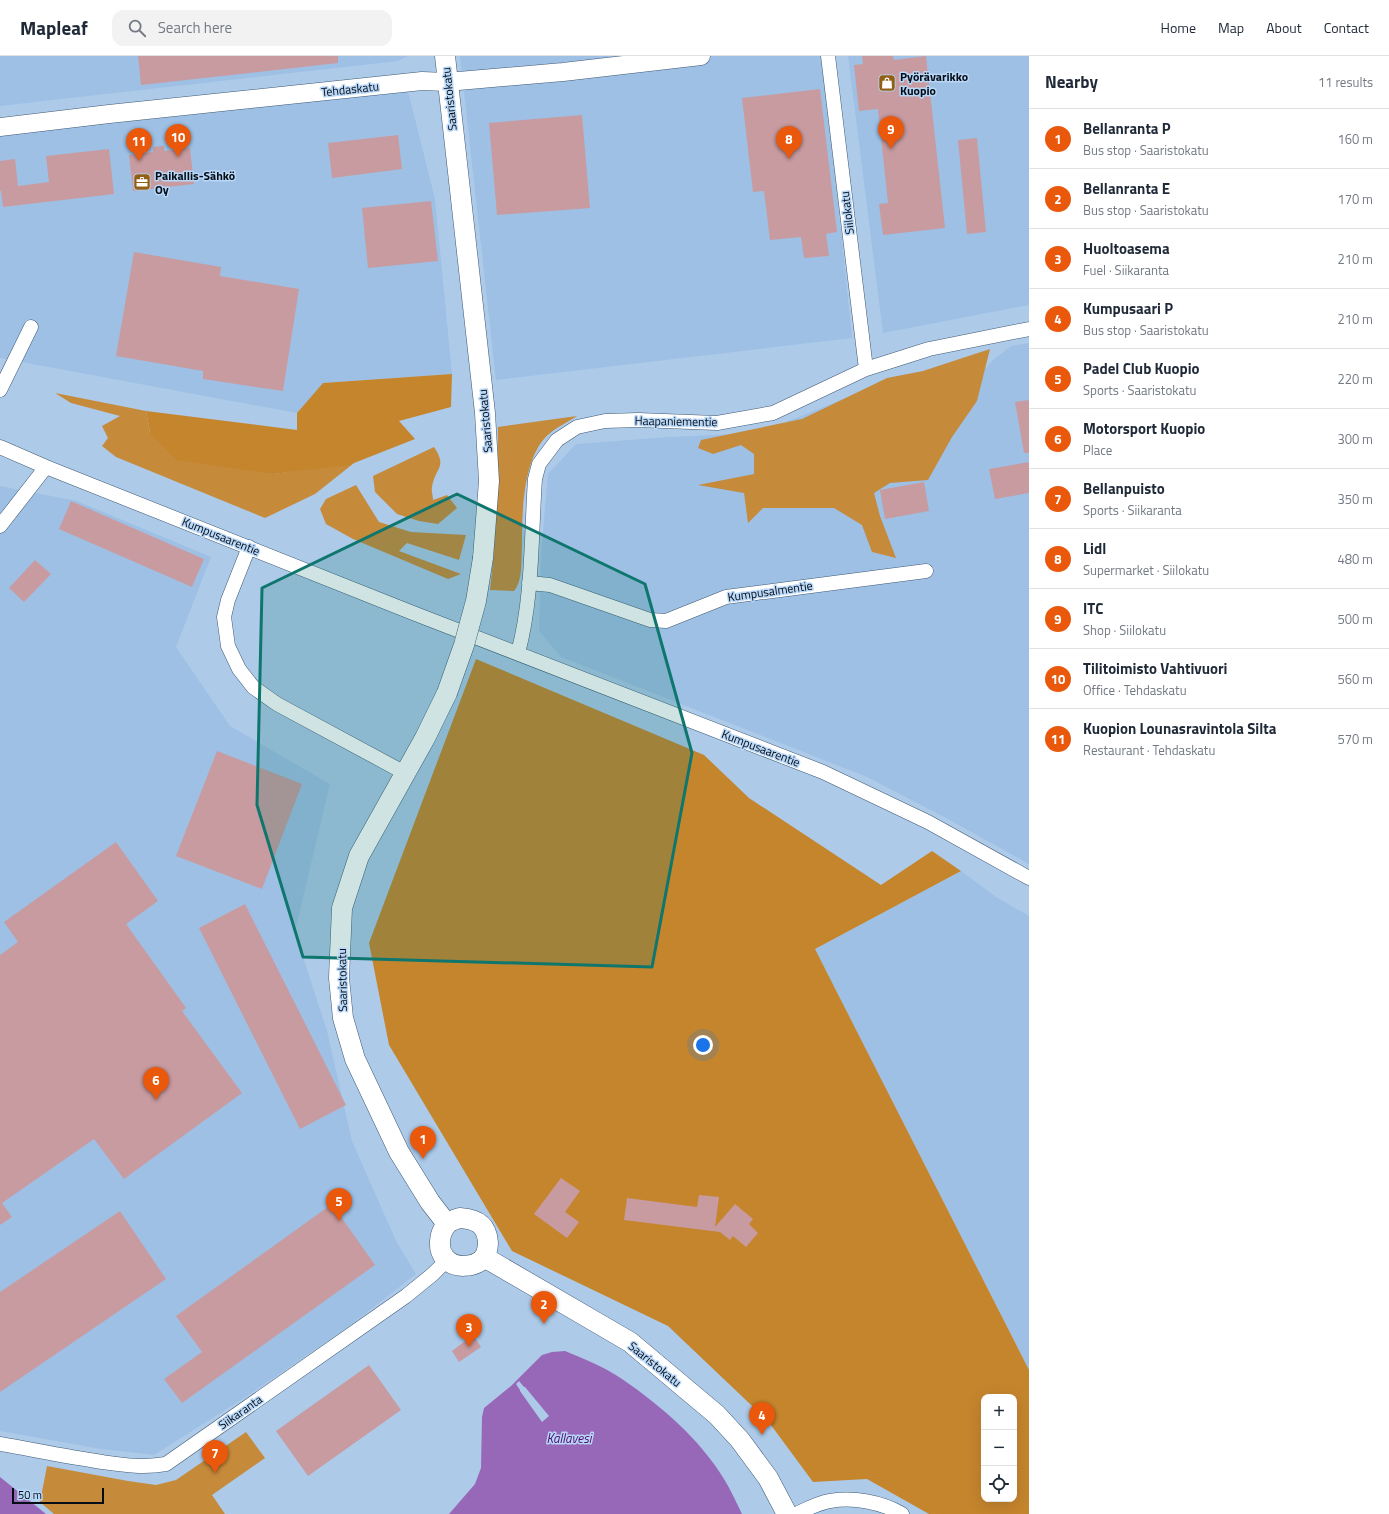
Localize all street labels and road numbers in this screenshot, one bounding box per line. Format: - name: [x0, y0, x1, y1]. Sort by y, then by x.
- street label: Saaristokatu: [436, 66, 462, 132]
- street label: Tehdaskatu: [320, 77, 380, 101]
- street label: Siilokatu: [835, 190, 859, 236]
- street label: Saaristokatu: [473, 388, 497, 454]
- street label: Haapaniementie: [634, 411, 718, 431]
- street label: Kumpusaarentie: [179, 512, 263, 560]
- street label: Kumpusalmentie: [726, 576, 814, 606]
- street label: Kumpusaarentie: [719, 724, 803, 772]
- street label: Saaristokatu: [332, 948, 352, 1012]
- street label: Saaristokatu: [624, 1337, 686, 1391]
- street label: Siikaranta: [214, 1390, 266, 1434]

